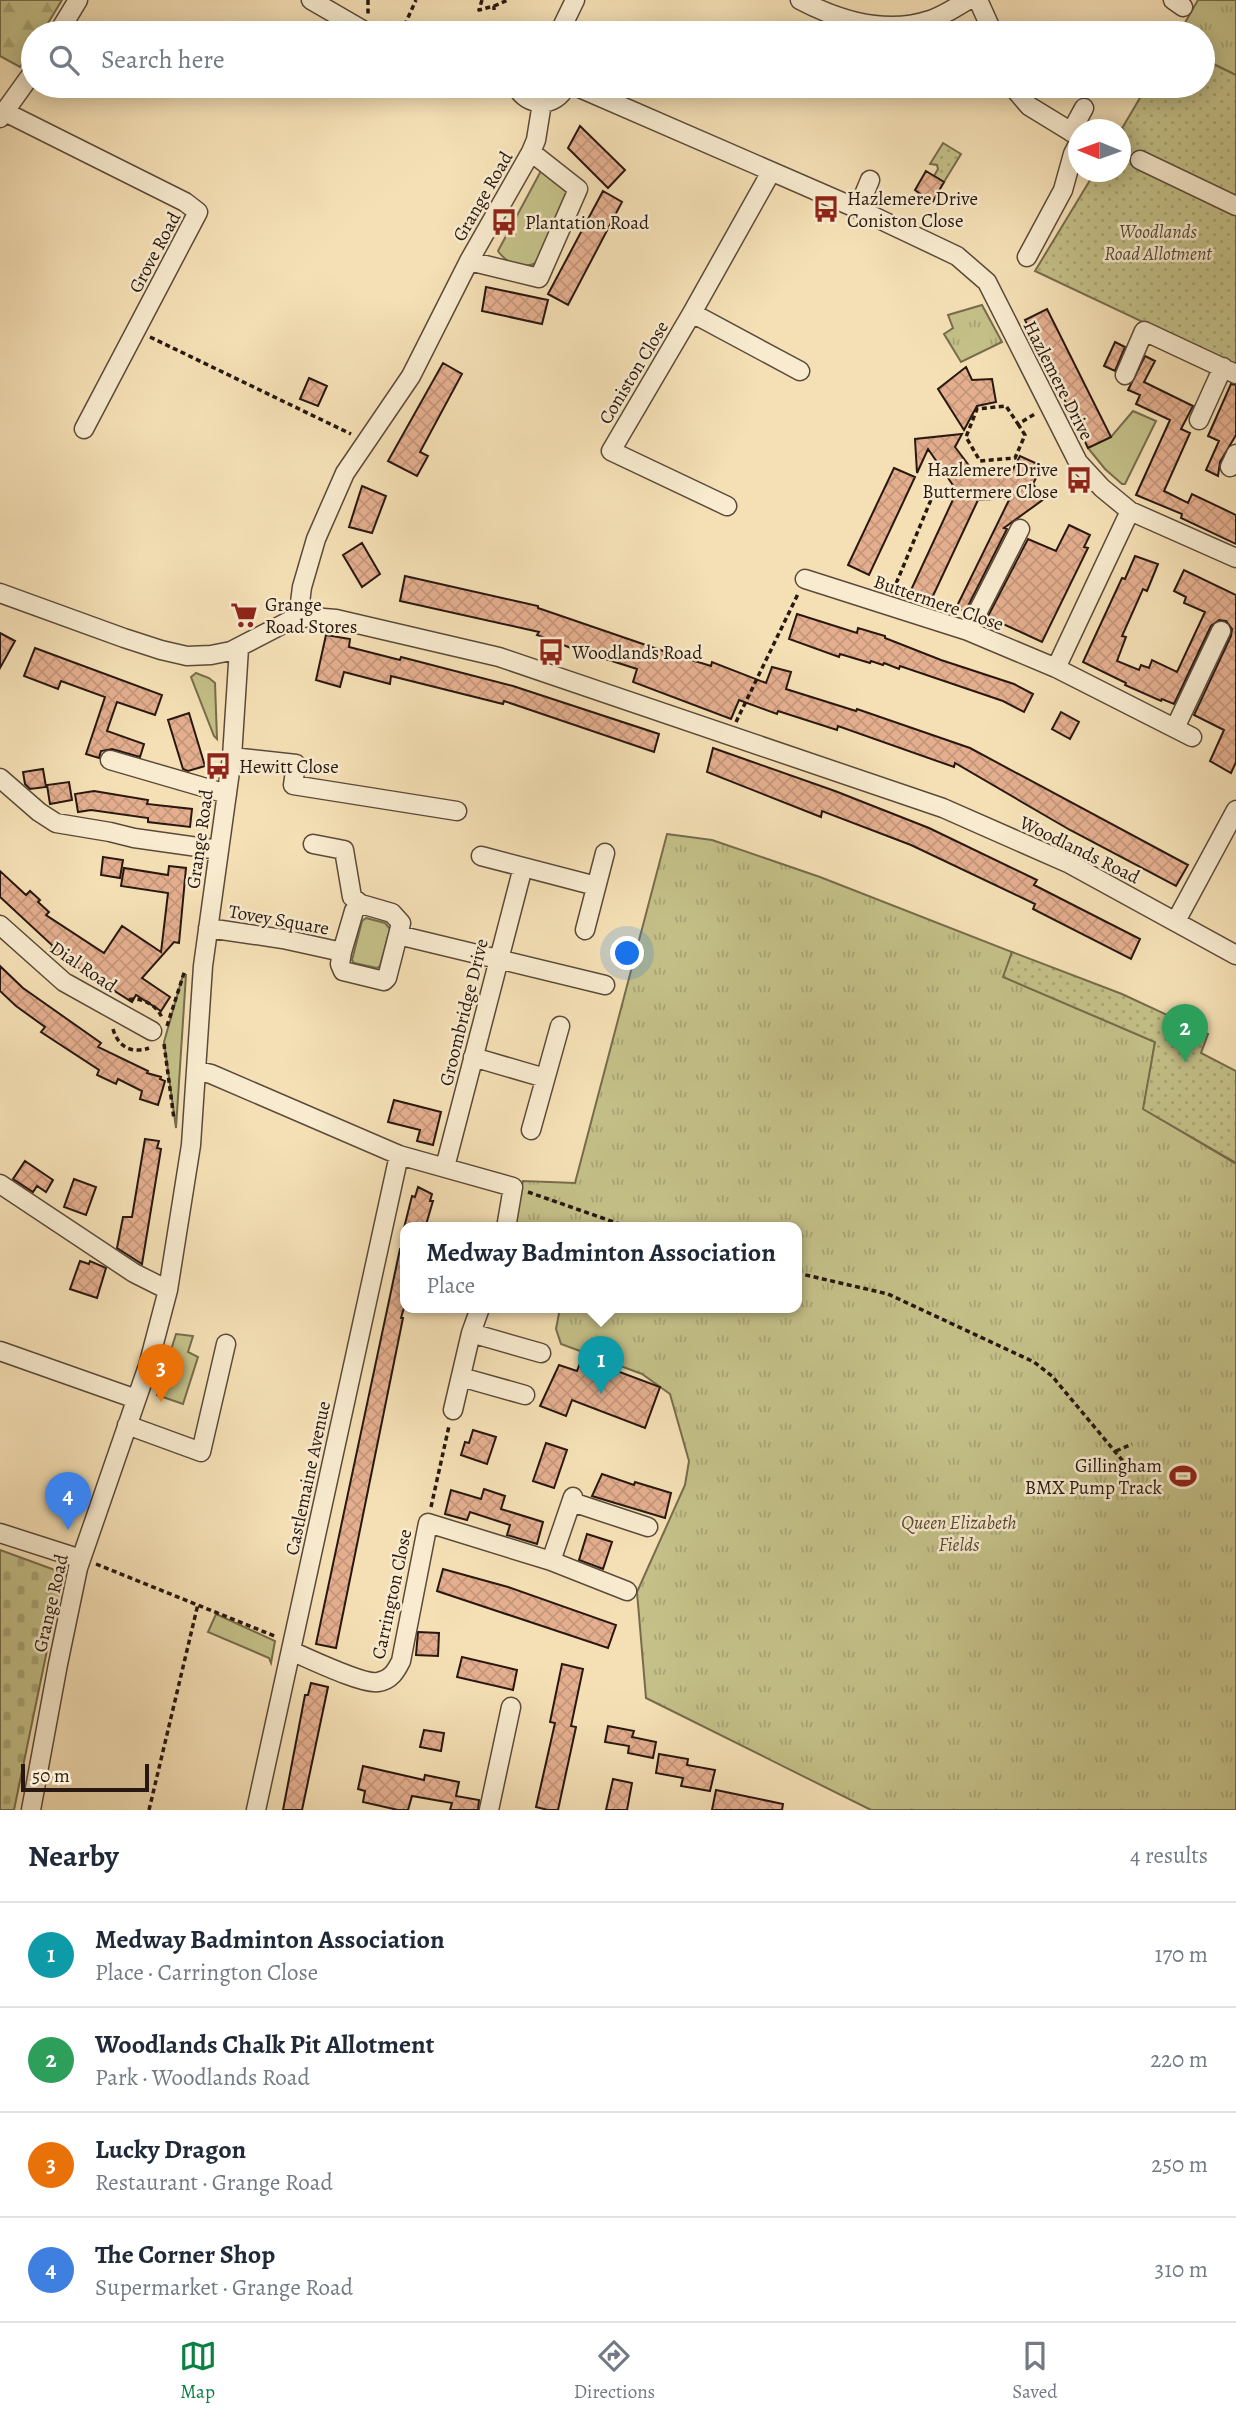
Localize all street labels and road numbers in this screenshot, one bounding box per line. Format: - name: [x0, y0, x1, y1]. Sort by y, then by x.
- street label: Grange Road: [447, 146, 520, 246]
- street label: Grove Road: [123, 207, 188, 298]
- street label: Coniston Close: [593, 316, 675, 429]
- street label: Hazlemere Drive: [1017, 316, 1099, 445]
- street label: Buttermere Close: [870, 569, 1007, 637]
- street label: Grange Road: [180, 787, 220, 890]
- street label: Woodlands Road: [1014, 809, 1145, 891]
- street label: Tovey Square: [227, 898, 331, 942]
- street label: Dial Road: [45, 935, 123, 999]
- street label: Groombridge Drive: [433, 936, 495, 1089]
- street label: Castlemaine Avenue: [279, 1399, 337, 1558]
- street label: Carrington Close: [365, 1527, 418, 1662]
- street label: Grange Road: [27, 1551, 75, 1655]

